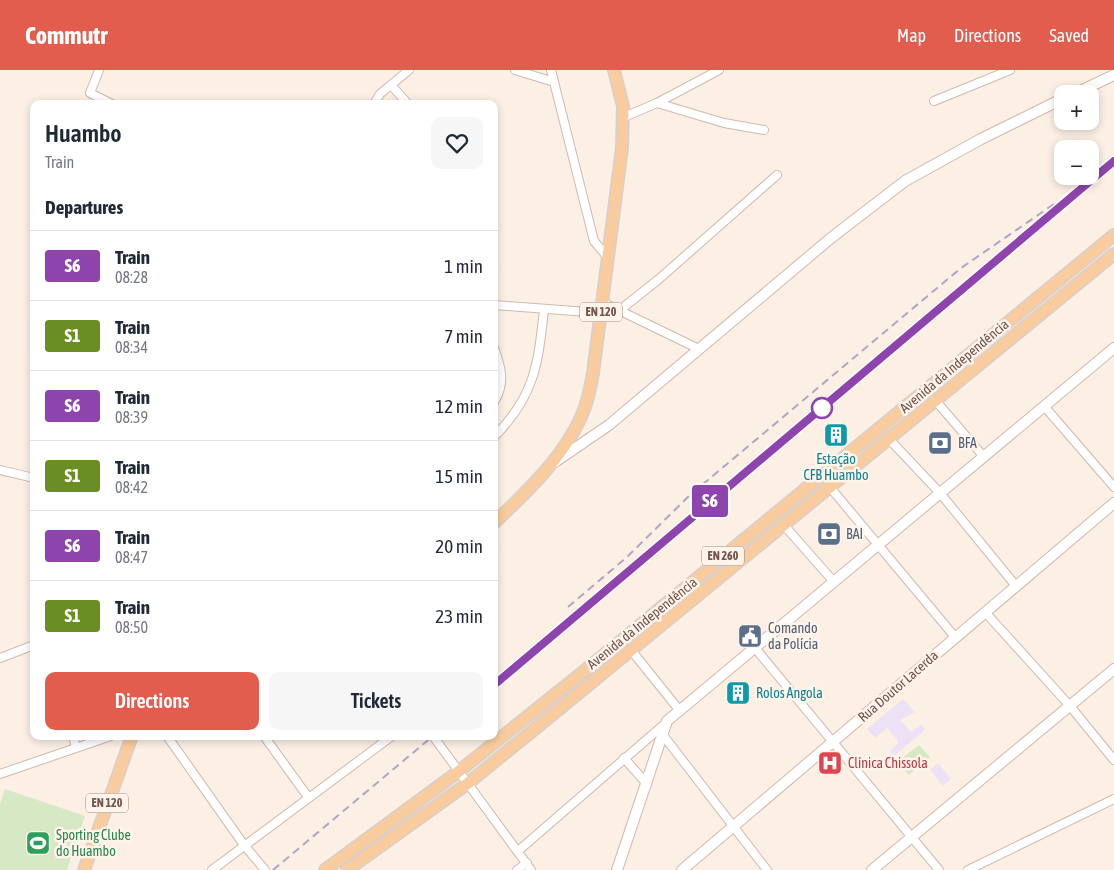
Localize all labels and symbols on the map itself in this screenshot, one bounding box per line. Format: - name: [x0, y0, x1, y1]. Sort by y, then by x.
- road number: EN 120: [580, 302, 622, 322]
- street label: Avenida da Independência: [896, 316, 1012, 416]
- unlabelled marker: [811, 397, 833, 419]
- building icon: Estação CFB Huambo: [823, 422, 849, 448]
- bank icon: BFA: [927, 430, 953, 456]
- place label: BFA: [958, 435, 977, 451]
- place label: Estação CFB Huambo: [803, 451, 869, 483]
- line badge: S6: [688, 485, 732, 517]
- bank icon: BAI: [816, 521, 842, 547]
- place label: BAI: [846, 526, 863, 542]
- road number: EN 260: [702, 546, 744, 566]
- street label: Avenida da Independência: [584, 574, 700, 672]
- place label: Comando da Polícia: [768, 620, 818, 652]
- public building icon: Comando da Polícia: [737, 623, 763, 649]
- street label: Rua Doutor Lacerda: [855, 647, 941, 725]
- building icon: Rolos Angola: [725, 680, 751, 706]
- place label: Rolos Angola: [756, 685, 823, 701]
- hospital icon: Clínica Chissola: [817, 750, 843, 776]
- place label: Clínica Chissola: [848, 755, 928, 771]
- road number: EN 120: [86, 794, 128, 812]
- place label: Sporting Clube do Huambo: [56, 827, 131, 859]
- sports icon: Sporting Clube do Huambo: [25, 830, 51, 856]

